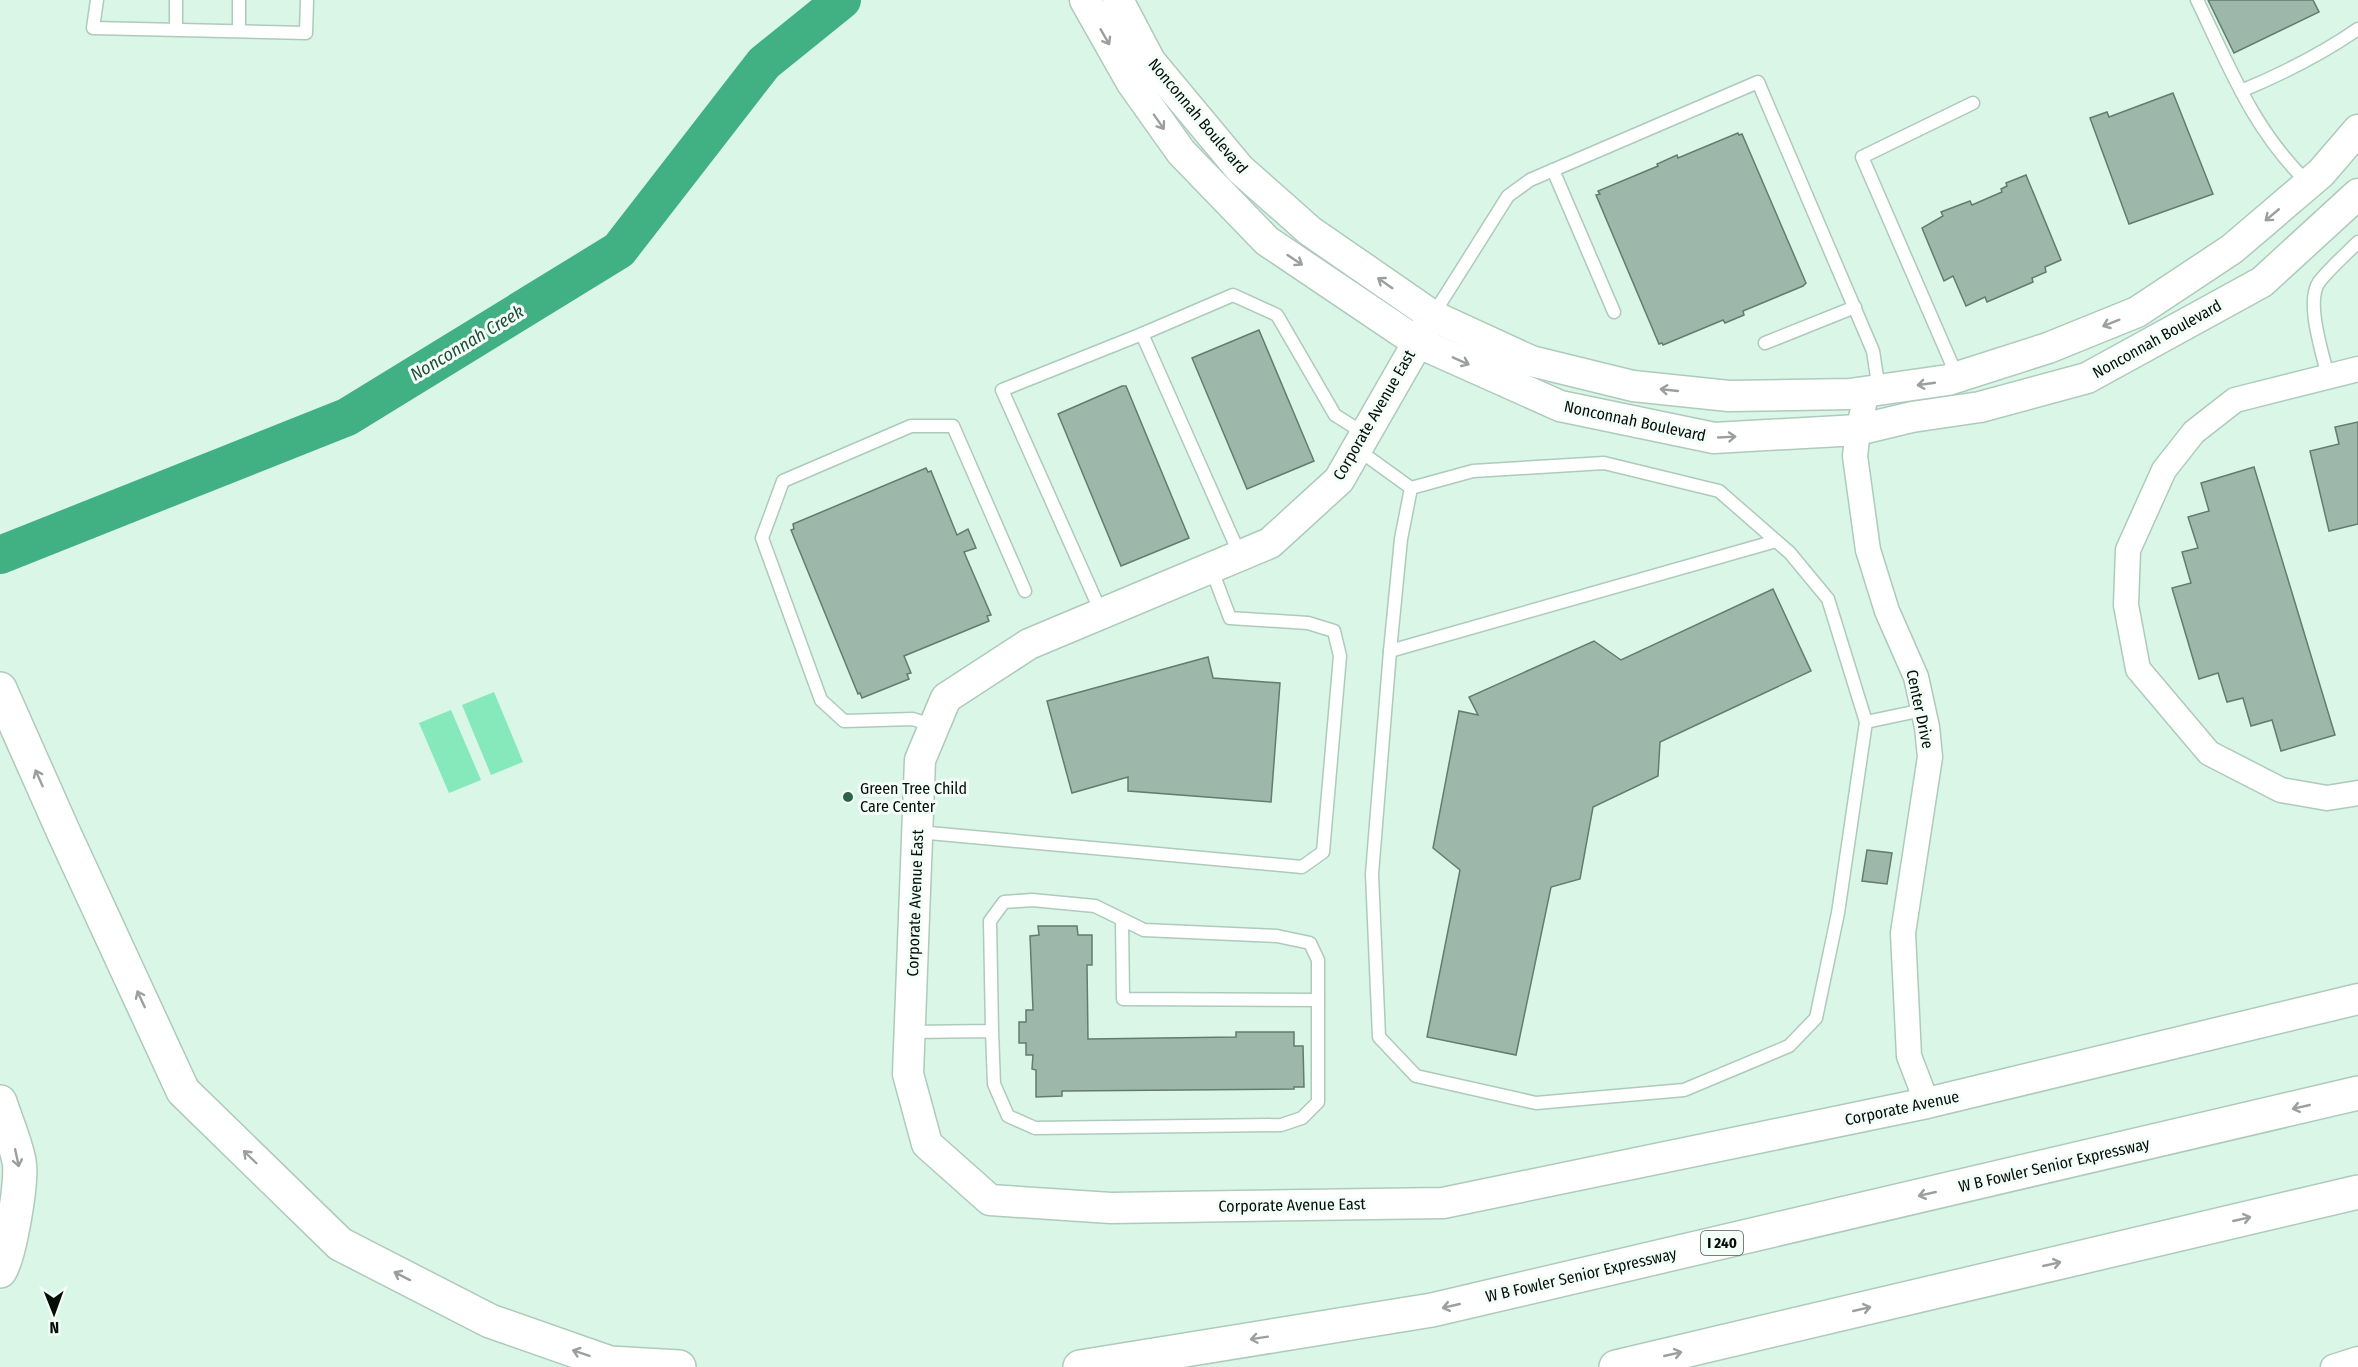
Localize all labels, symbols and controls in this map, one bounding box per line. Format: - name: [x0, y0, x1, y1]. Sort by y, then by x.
- one-way arrow: [1100, 28, 1112, 45]
- street label: Nonconnah Boulevard: [1144, 55, 1252, 177]
- one-way arrow: [1153, 113, 1165, 129]
- one-way arrow: [2265, 208, 2280, 222]
- one-way arrow: [1287, 253, 1304, 266]
- one-way arrow: [1377, 277, 1393, 289]
- street label: Nonconnah Boulevard: [2089, 296, 2225, 382]
- water label: Nonconnah Creek: [406, 300, 528, 386]
- one-way arrow: [2102, 318, 2120, 329]
- street label: Corporate Avenue East: [1329, 346, 1419, 484]
- one-way arrow: [1452, 357, 1470, 368]
- one-way arrow: [1917, 378, 1936, 389]
- one-way arrow: [1660, 384, 1679, 395]
- street label: Nonconnah Boulevard: [1562, 397, 1708, 445]
- one-way arrow: [1717, 432, 1737, 443]
- street label: Center Drive: [1902, 668, 1938, 750]
- one-way arrow: [33, 769, 44, 787]
- place label: Green Tree Child Care Center: [860, 779, 967, 816]
- marker: Green Tree Child Care Center: [841, 790, 855, 804]
- street label: Corporate Avenue East: [903, 828, 927, 977]
- one-way arrow: [134, 991, 146, 1009]
- street label: Corporate Avenue: [1843, 1087, 1961, 1129]
- one-way arrow: [2292, 1101, 2311, 1113]
- street label: W B Fowler Senior Expressway: [1957, 1134, 2152, 1196]
- one-way arrow: [12, 1148, 23, 1167]
- one-way arrow: [243, 1150, 258, 1164]
- one-way arrow: [1918, 1189, 1937, 1201]
- street label: Corporate Avenue East: [1218, 1194, 1367, 1216]
- one-way arrow: [2232, 1213, 2251, 1225]
- road number: I 240: [1701, 1231, 1743, 1255]
- street label: W B Fowler Senior Expressway: [1484, 1244, 1679, 1306]
- one-way arrow: [2042, 1258, 2061, 1270]
- one-way arrow: [394, 1270, 411, 1282]
- north arrow: [24, 1283, 84, 1343]
- one-way arrow: [1442, 1301, 1461, 1312]
- one-way arrow: [1853, 1302, 1872, 1314]
- text: N: [49, 1318, 59, 1337]
- one-way arrow: [1249, 1333, 1269, 1344]
- one-way arrow: [572, 1346, 591, 1357]
- one-way arrow: [1663, 1347, 1682, 1359]

